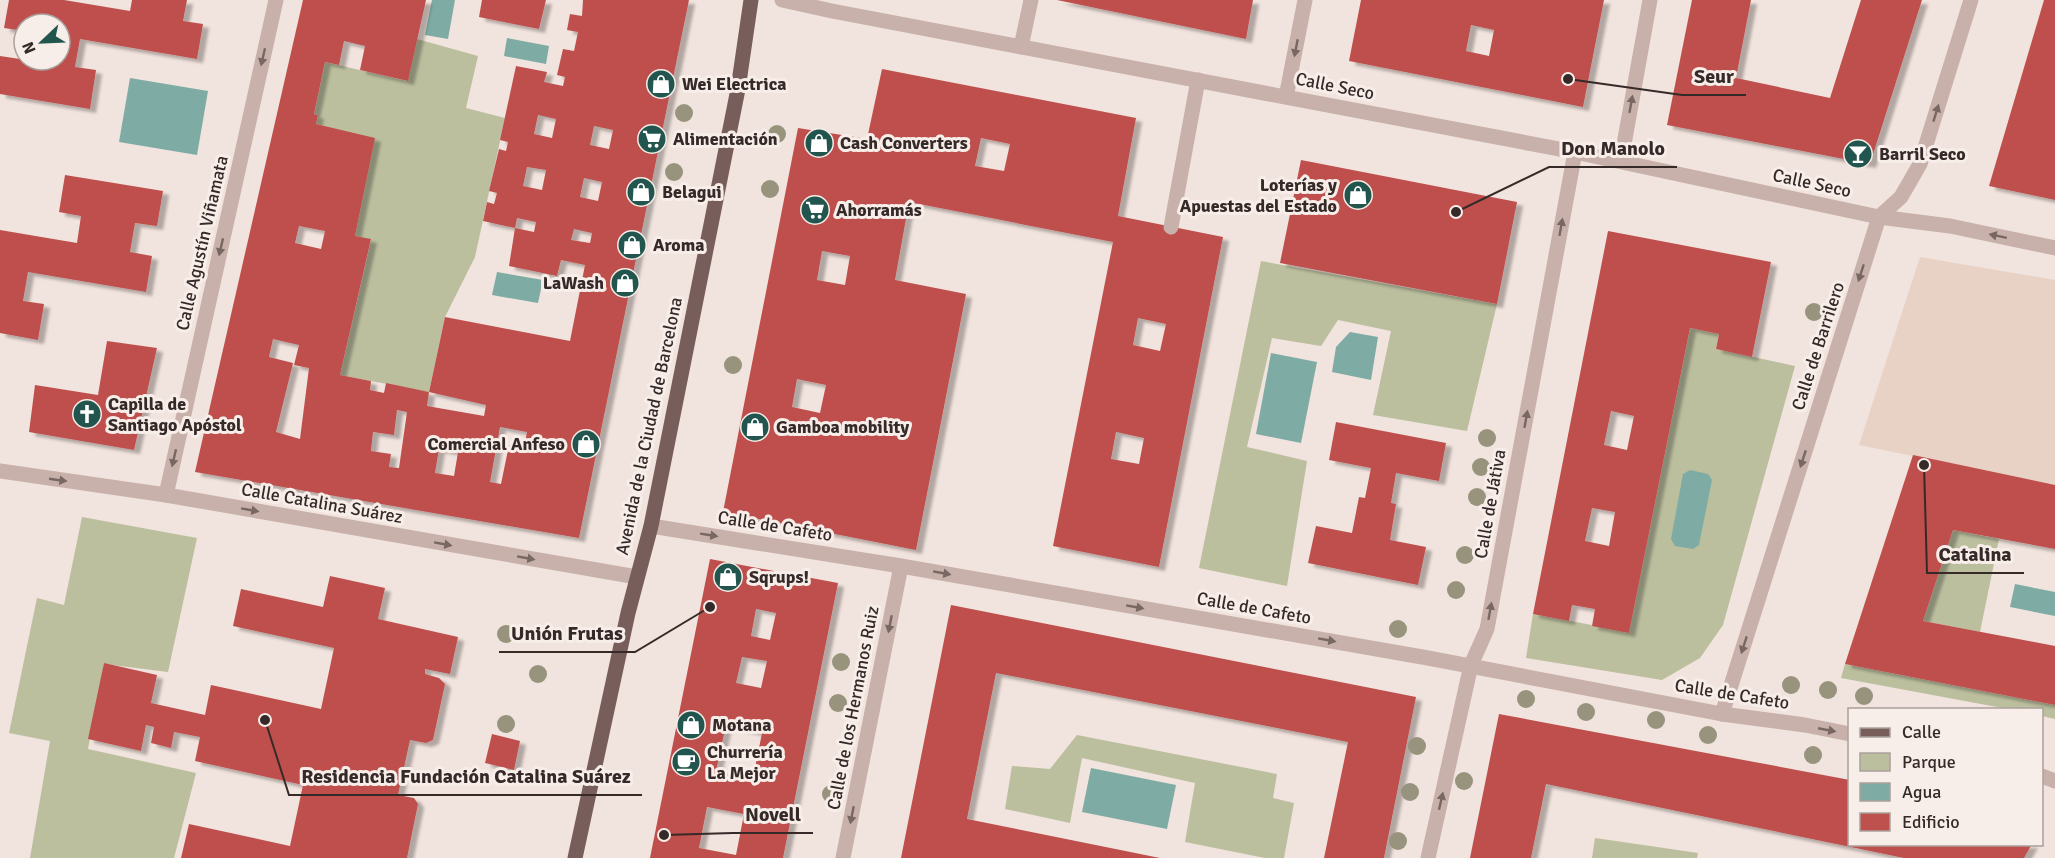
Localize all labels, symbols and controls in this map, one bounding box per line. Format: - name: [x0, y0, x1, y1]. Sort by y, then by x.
- north arrow: [12, 12, 72, 72]
- text: N: [18, 38, 40, 57]
- one-way arrow: [1291, 39, 1300, 58]
- one-way arrow: [258, 48, 267, 67]
- callout: Seur: [1682, 57, 1746, 95]
- text: Seur: [1694, 64, 1734, 89]
- shop icon: Wei Electrica: [645, 68, 677, 100]
- street label: Calle Seco: [1294, 68, 1376, 104]
- place label: Wei Electrica: [682, 73, 786, 95]
- one-way arrow: [1627, 94, 1636, 113]
- one-way arrow: [1932, 104, 1941, 122]
- supermarket icon: Alimentación: [636, 123, 668, 155]
- shop icon: Cash Converters: [803, 127, 835, 159]
- place label: Alimentación: [673, 128, 778, 150]
- callout: Don Manolo: [1549, 129, 1677, 167]
- place label: Cash Converters: [840, 132, 968, 154]
- text: Don Manolo: [1561, 136, 1665, 161]
- bar icon: Barril Seco: [1842, 138, 1874, 170]
- place label: Barril Seco: [1879, 143, 1966, 165]
- street label: Calle Agustín Viñamata: [171, 153, 233, 333]
- street label: Calle Seco: [1771, 164, 1853, 202]
- place label: Loterías y Apuestas del Estado: [1180, 174, 1337, 217]
- shop icon: Belagui: [625, 176, 657, 208]
- shop icon: Loterías y Apuestas del Estado: [1342, 179, 1374, 211]
- place label: Belagui: [662, 181, 722, 203]
- supermarket icon: Ahorramás: [799, 194, 831, 226]
- place label: Ahorramás: [836, 199, 922, 221]
- one-way arrow: [1557, 217, 1566, 236]
- shop icon: Aroma: [616, 229, 648, 261]
- one-way arrow: [1988, 231, 2007, 240]
- place label: Aroma: [653, 234, 705, 256]
- one-way arrow: [215, 238, 225, 257]
- one-way arrow: [1856, 264, 1866, 282]
- shop icon: LaWash: [609, 267, 641, 299]
- place label: LaWash: [543, 272, 604, 294]
- street label: Calle de Barrilero: [1787, 279, 1849, 413]
- street label: Avenida de la Ciudad de Barcelona: [611, 295, 687, 557]
- place label: Capilla de Santiago Apóstol: [108, 393, 242, 436]
- church icon: Capilla de Santiago Apóstol: [71, 398, 103, 430]
- one-way arrow: [1521, 409, 1530, 428]
- shop icon: Gamboa mobility: [739, 411, 771, 443]
- place label: Gamboa mobility: [776, 416, 909, 438]
- shop icon: Comercial Anfeso: [570, 428, 602, 460]
- place label: Comercial Anfeso: [427, 433, 565, 455]
- street label: Calle de Játiva: [1470, 448, 1510, 560]
- one-way arrow: [168, 449, 178, 468]
- one-way arrow: [1797, 450, 1807, 468]
- one-way arrow: [48, 475, 67, 484]
- street label: Calle Catalina Suárez: [240, 478, 404, 528]
- one-way arrow: [241, 506, 260, 515]
- street label: Calle de Cafeto: [716, 506, 834, 546]
- one-way arrow: [699, 531, 718, 540]
- callout: Catalina: [1927, 535, 2024, 573]
- one-way arrow: [433, 539, 452, 548]
- text: Catalina: [1938, 542, 2012, 567]
- one-way arrow: [516, 554, 535, 563]
- shop icon: Sqrups!: [712, 561, 744, 593]
- place label: Sqrups!: [749, 566, 809, 588]
- one-way arrow: [933, 569, 952, 578]
- street label: Calle de Cafeto: [1195, 587, 1313, 629]
- one-way arrow: [1486, 601, 1495, 620]
- one-way arrow: [1125, 603, 1144, 612]
- street label: Calle de los Hermanos Ruiz: [822, 604, 884, 812]
- callout: Unión Frutas: [499, 614, 635, 652]
- one-way arrow: [885, 614, 894, 633]
- text: Unión Frutas: [511, 621, 623, 646]
- one-way arrow: [1317, 636, 1336, 645]
- one-way arrow: [1738, 636, 1748, 654]
- street label: Calle de Cafeto: [1673, 674, 1791, 714]
- legend: [1848, 708, 2043, 846]
- shop icon: Motana: [675, 709, 707, 741]
- place label: Motana: [712, 714, 771, 736]
- text: Calle: [1902, 721, 1941, 743]
- one-way arrow: [1818, 726, 1837, 735]
- place label: Churrería La Mejor: [707, 741, 783, 784]
- cafe icon: Churrería La Mejor: [670, 746, 702, 778]
- text: Parque: [1902, 751, 1956, 773]
- callout: Residencia Fundación Catalina Suárez: [289, 757, 642, 795]
- text: Residencia Fundación Catalina Suárez: [301, 764, 631, 789]
- text: Agua: [1902, 781, 1941, 803]
- one-way arrow: [1436, 792, 1446, 810]
- callout: Novell: [733, 795, 813, 833]
- text: Novell: [745, 802, 801, 827]
- one-way arrow: [847, 806, 856, 825]
- text: Edificio: [1902, 811, 1960, 833]

